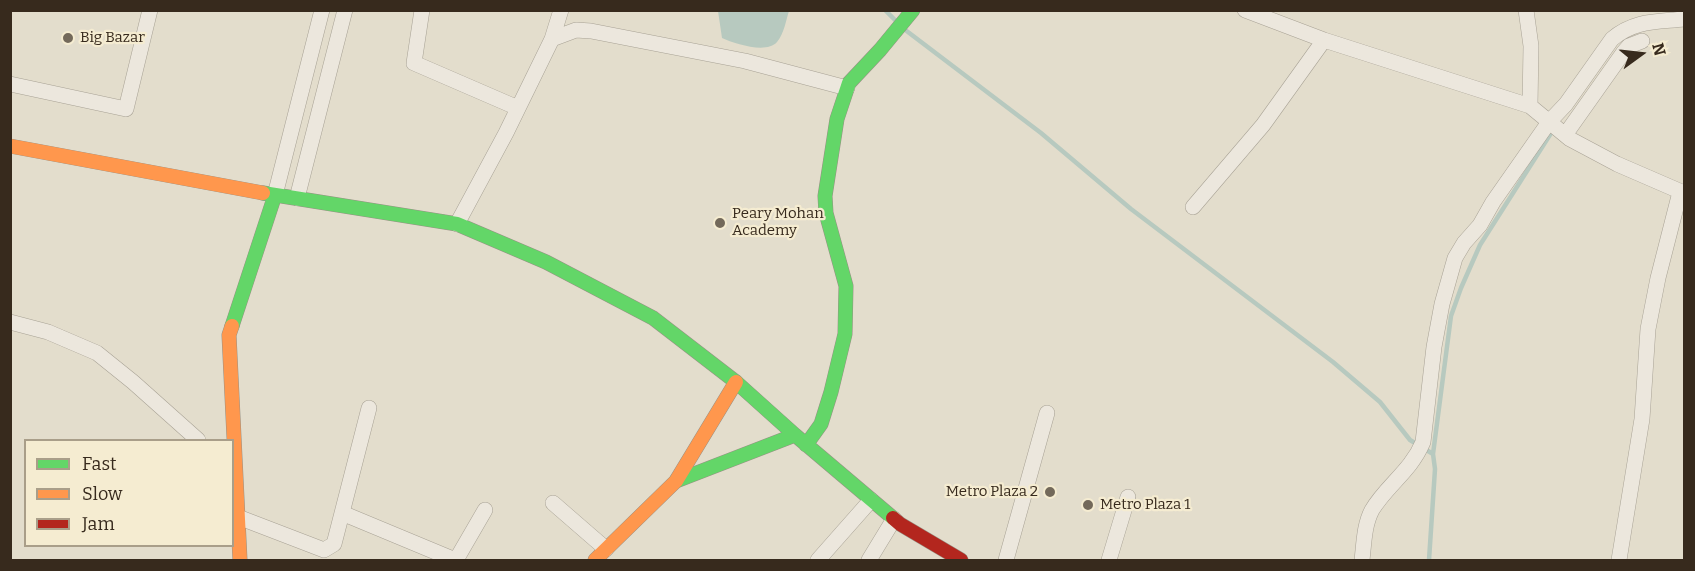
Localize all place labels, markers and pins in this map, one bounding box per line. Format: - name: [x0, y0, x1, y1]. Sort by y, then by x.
- place label: Big Bazar: [80, 29, 145, 47]
- marker: Big Bazar: [61, 31, 75, 45]
- place label: Peary Mohan Academy: [732, 205, 824, 240]
- marker: Peary Mohan Academy: [713, 216, 727, 230]
- place label: Metro Plaza 2: [946, 483, 1038, 501]
- marker: Metro Plaza 2: [1043, 485, 1057, 499]
- place label: Metro Plaza 1: [1100, 496, 1190, 514]
- marker: Metro Plaza 1: [1081, 498, 1095, 512]

